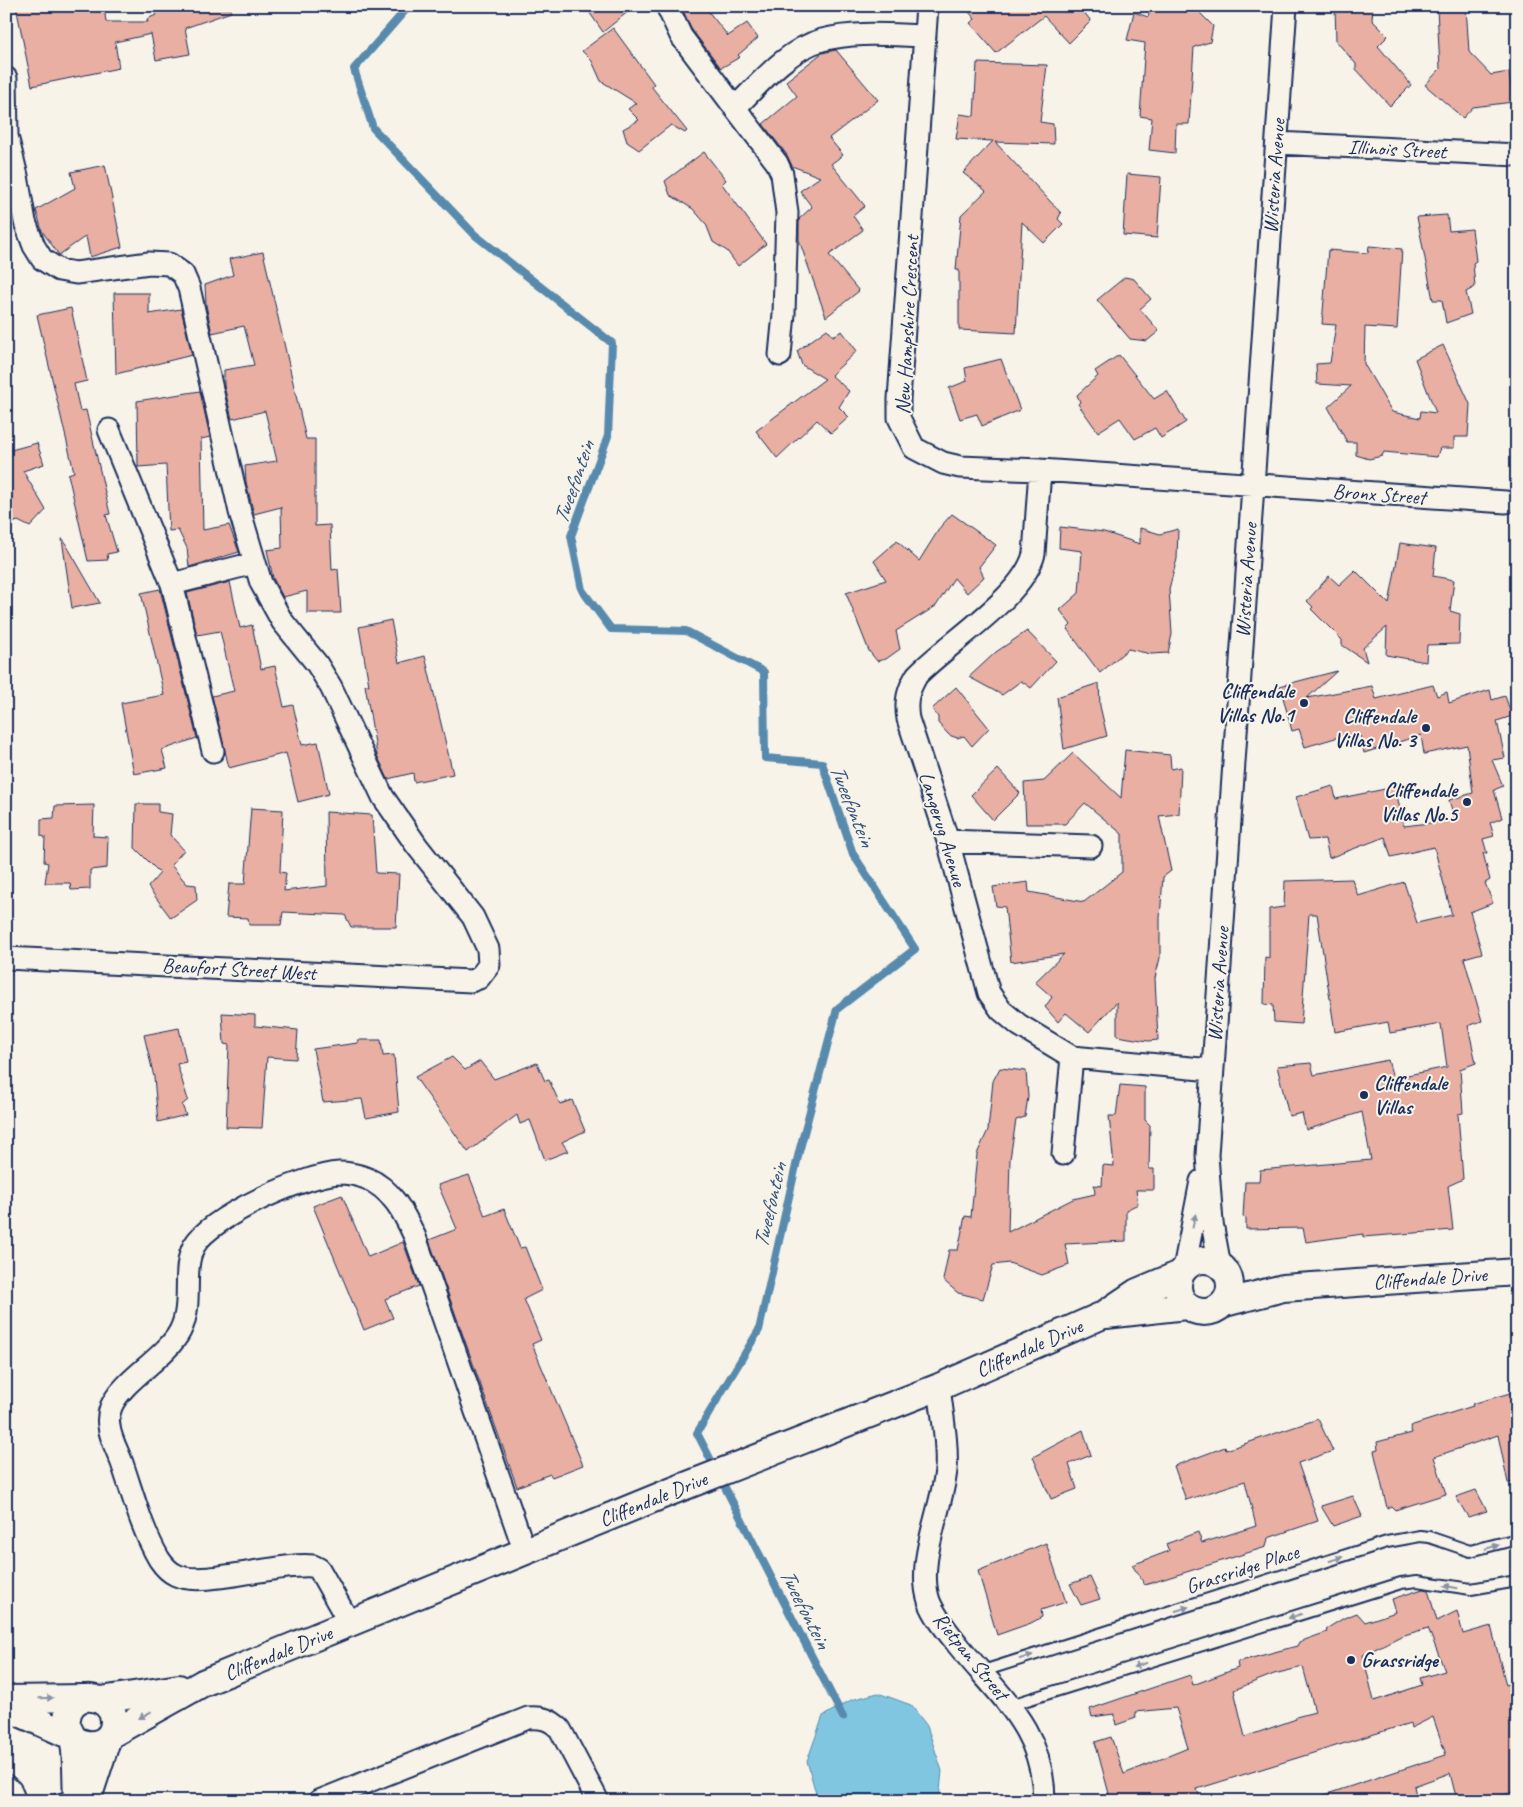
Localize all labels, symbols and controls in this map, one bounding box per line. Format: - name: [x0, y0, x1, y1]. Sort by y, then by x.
- street label: Wisteria Avenue: [1257, 116, 1291, 234]
- street label: Illinois Street: [1347, 133, 1449, 165]
- street label: New Hampshire Crescent: [889, 233, 925, 415]
- water label: Tweefontein: [547, 435, 602, 528]
- street label: Bronx Street: [1332, 478, 1429, 510]
- street label: Wisteria Avenue: [1229, 520, 1263, 638]
- place label: Cliffendale Villas No.1: [1217, 678, 1297, 728]
- marker: Cliffendale Villas No.1: [1298, 697, 1310, 709]
- place label: Cliffendale Villas No. 3: [1334, 703, 1419, 753]
- marker: Cliffendale Villas No. 3: [1420, 722, 1432, 734]
- water label: Tweefontein: [823, 760, 882, 852]
- street label: Langerug Avenue: [913, 769, 973, 890]
- place label: Cliffendale Villas No.5: [1380, 777, 1459, 827]
- marker: Cliffendale Villas No.5: [1461, 796, 1473, 808]
- street label: Wisteria Avenue: [1201, 924, 1235, 1042]
- street label: Beaufort Street West: [161, 952, 319, 986]
- place label: Cliffendale Villas: [1374, 1070, 1449, 1120]
- marker: Cliffendale Villas: [1358, 1089, 1370, 1101]
- water label: Tweefontein: [747, 1158, 794, 1250]
- one-way arrow: [1190, 1213, 1198, 1229]
- street label: Cliffendale Drive: [1372, 1261, 1489, 1295]
- street label: Cliffendale Drive: [972, 1312, 1087, 1383]
- street label: Cliffendale Drive: [595, 1465, 712, 1532]
- street label: Grassridge Place: [1182, 1538, 1303, 1599]
- one-way arrow: [1485, 1542, 1500, 1550]
- one-way arrow: [1329, 1554, 1344, 1562]
- water label: Tweefontein: [773, 1564, 838, 1655]
- one-way arrow: [1444, 1583, 1459, 1591]
- one-way arrow: [1174, 1605, 1189, 1612]
- street label: Rietpan Street: [928, 1607, 1016, 1708]
- one-way arrow: [1287, 1613, 1302, 1621]
- street label: Cliffendale Drive: [220, 1619, 337, 1686]
- place label: Grassridge: [1361, 1647, 1440, 1673]
- one-way arrow: [1019, 1653, 1034, 1661]
- marker: Grassridge: [1345, 1654, 1357, 1666]
- one-way arrow: [1132, 1661, 1147, 1669]
- one-way arrow: [38, 1694, 54, 1702]
- one-way arrow: [138, 1711, 153, 1719]

